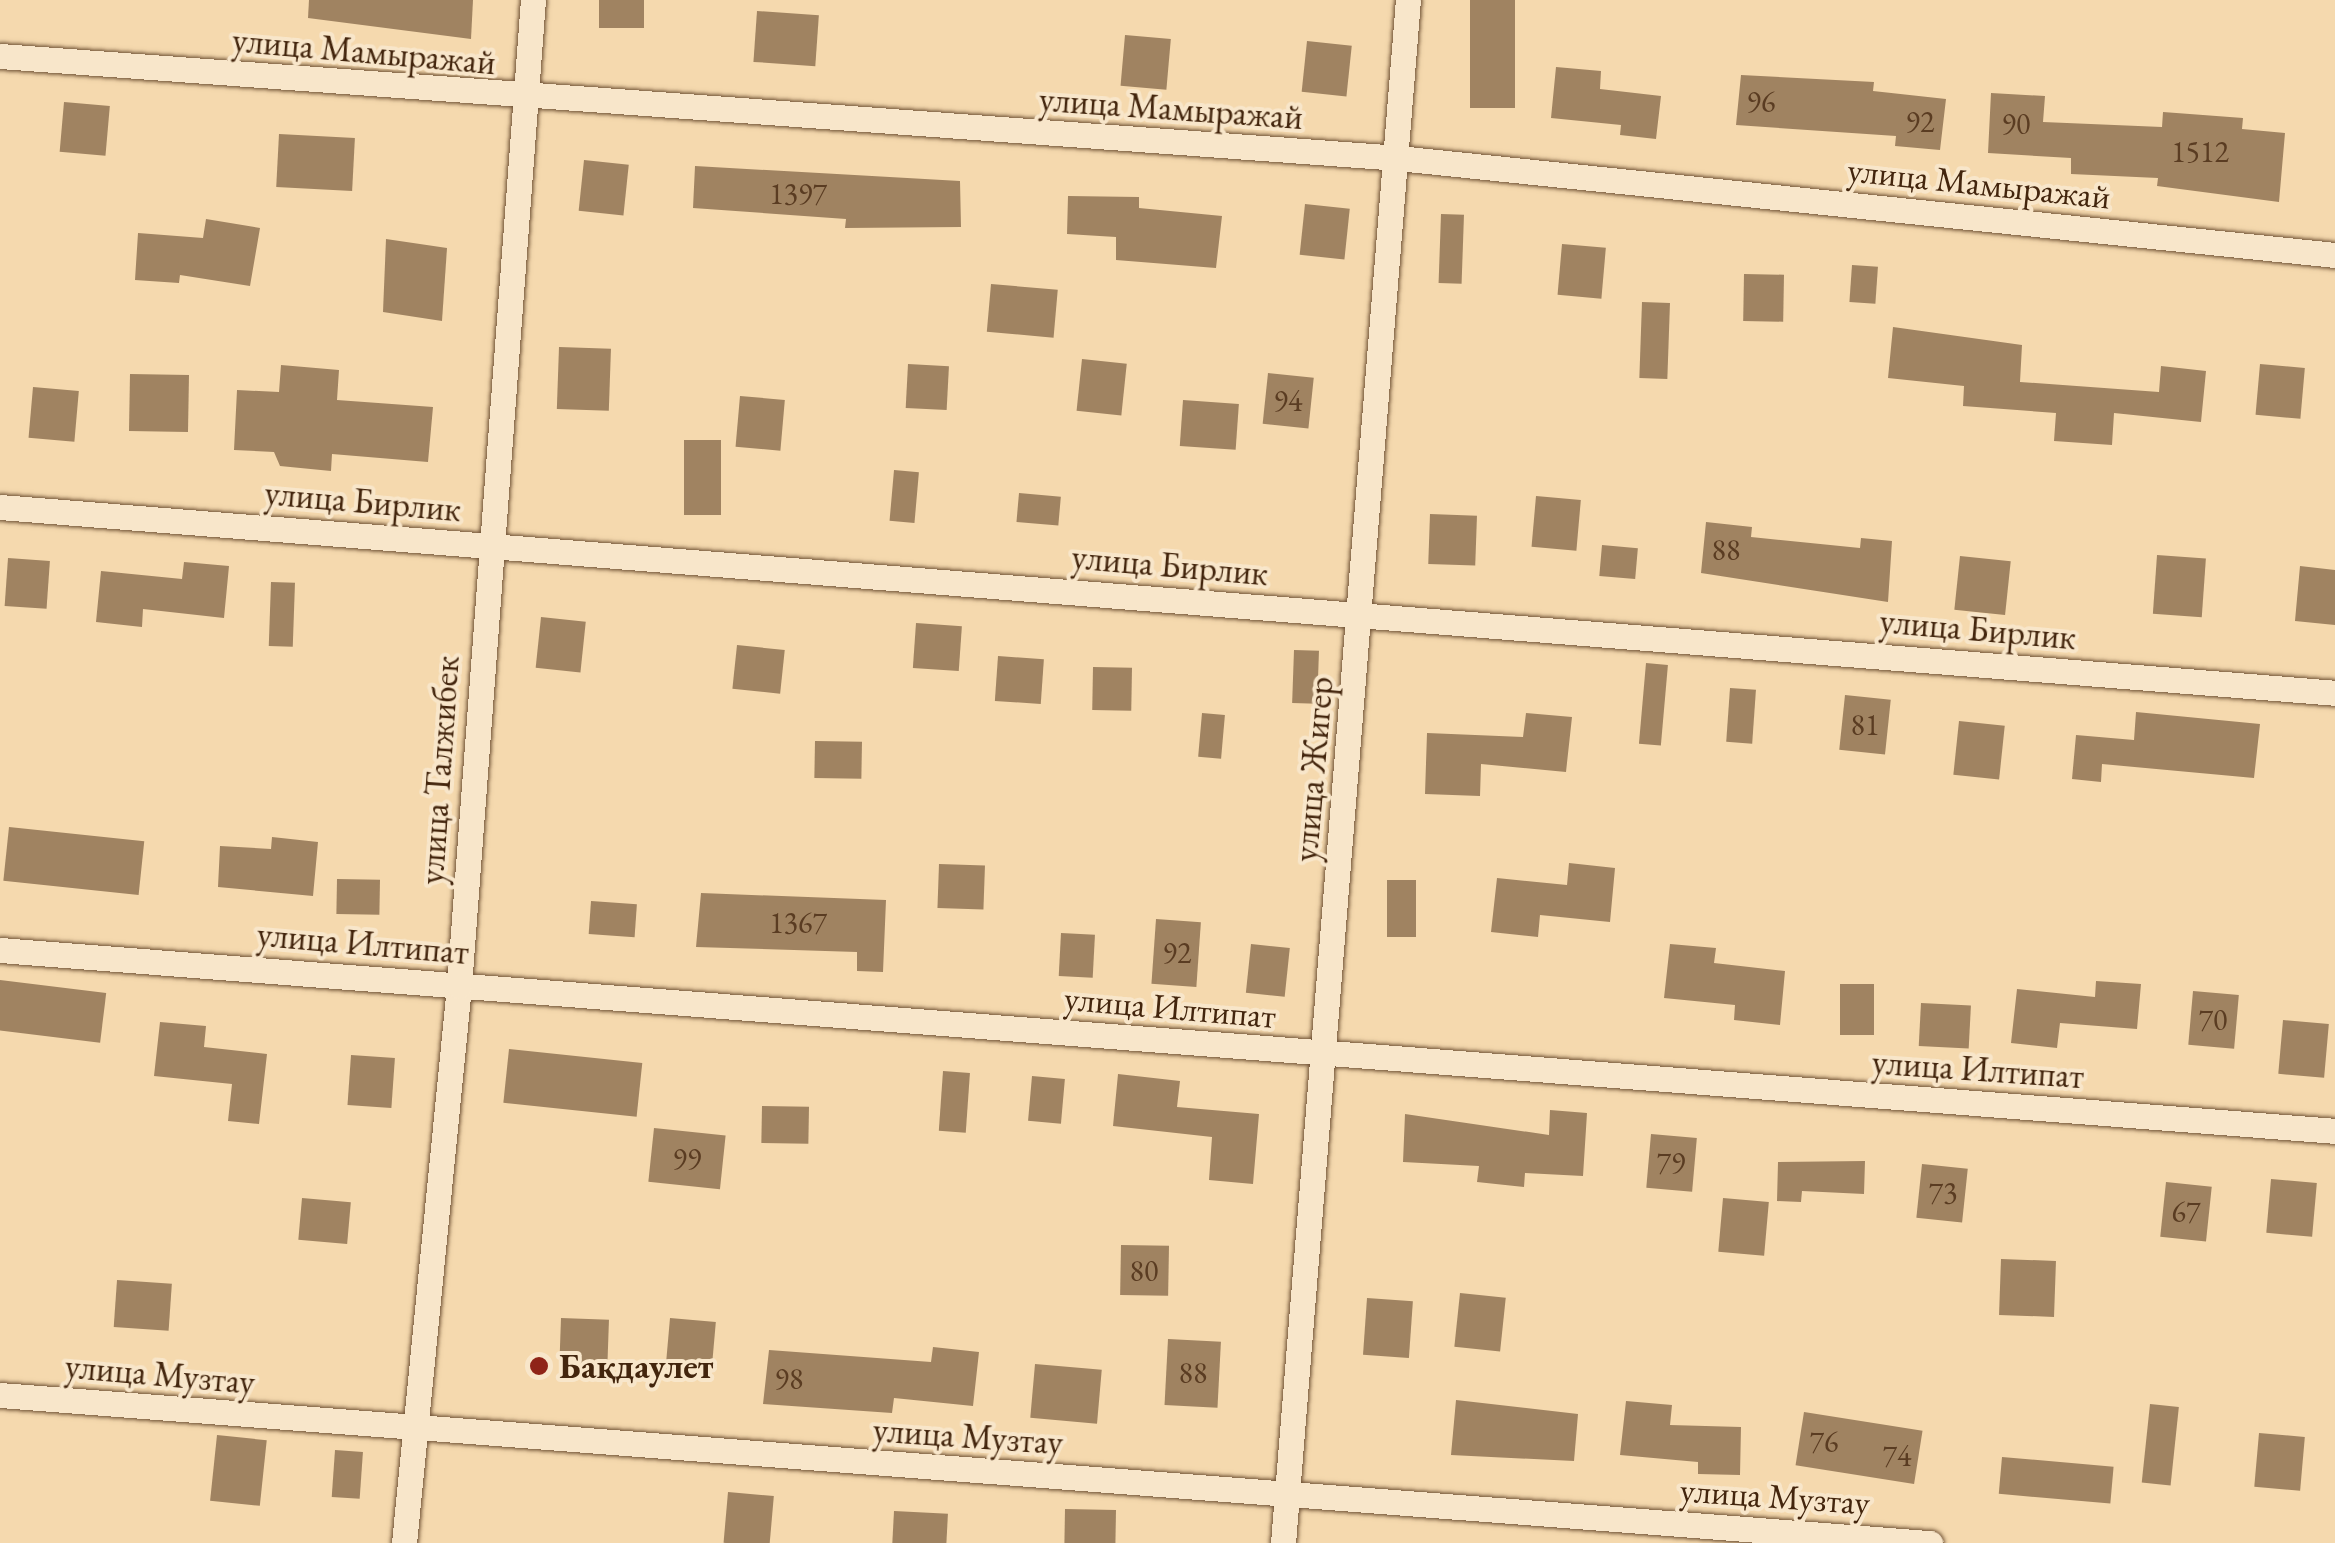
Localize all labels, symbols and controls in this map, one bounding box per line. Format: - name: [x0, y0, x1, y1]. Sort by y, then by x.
- street label: улица Мамыражай: [231, 19, 497, 83]
- street label: улица Мамыражай: [1038, 78, 1304, 138]
- house number: 96: [1747, 84, 1775, 120]
- house number: 92: [1906, 104, 1934, 140]
- house number: 90: [2002, 106, 2030, 142]
- house number: 1512: [2171, 134, 2229, 170]
- street label: улица Мамыражай: [1845, 148, 2113, 218]
- house number: 1397: [769, 176, 827, 212]
- house number: 94: [1274, 383, 1302, 419]
- street label: улица Бирлик: [263, 471, 463, 531]
- house number: 88: [1712, 532, 1740, 568]
- street label: улица Бирлик: [1070, 535, 1270, 595]
- street label: улица Бирлик: [1878, 599, 2078, 659]
- street label: улица Талжибек: [410, 654, 468, 886]
- street label: улица Жигер: [1284, 675, 1342, 863]
- house number: 81: [1851, 707, 1879, 743]
- house number: 1367: [769, 905, 827, 941]
- street label: улица Илтипат: [255, 913, 471, 973]
- house number: 92: [1163, 935, 1191, 971]
- street label: улица Илтипат: [1062, 977, 1278, 1037]
- house number: 70: [2199, 1002, 2227, 1038]
- street label: улица Илтипат: [1871, 1041, 2085, 1097]
- house number: 99: [673, 1141, 701, 1177]
- house number: 79: [1657, 1145, 1685, 1181]
- house number: 73: [1929, 1175, 1957, 1211]
- house number: 67: [2172, 1194, 2200, 1230]
- house number: 80: [1130, 1253, 1158, 1289]
- street label: улица Музтау: [63, 1345, 257, 1403]
- place label: Бақдаулет: [559, 1345, 714, 1387]
- marker: Бақдаулет: [528, 1355, 550, 1377]
- house number: 88: [1179, 1355, 1207, 1391]
- house number: 98: [775, 1361, 803, 1397]
- street label: улица Музтау: [872, 1408, 1064, 1464]
- house number: 76: [1810, 1424, 1838, 1460]
- house number: 74: [1883, 1438, 1911, 1474]
- street label: улица Музтау: [1679, 1468, 1871, 1524]

